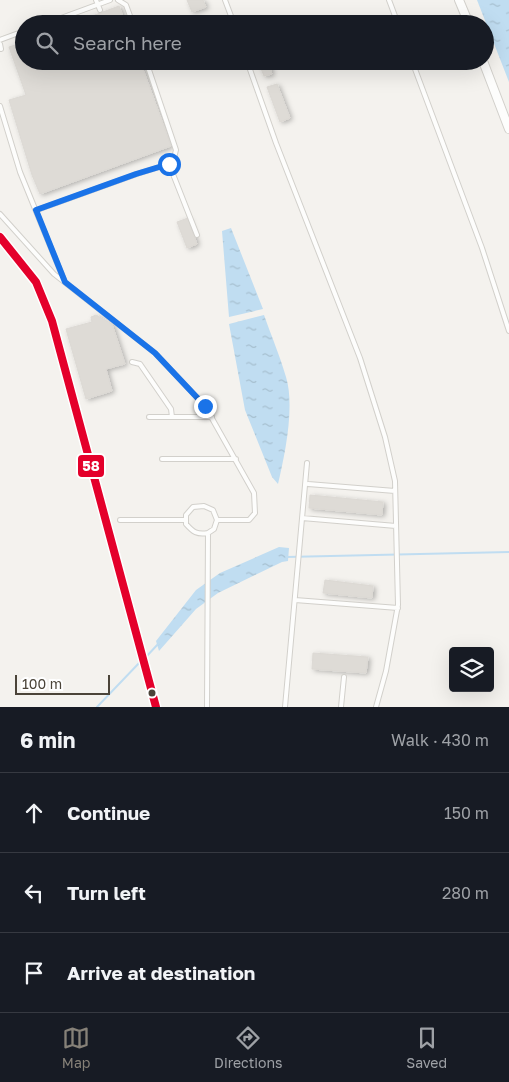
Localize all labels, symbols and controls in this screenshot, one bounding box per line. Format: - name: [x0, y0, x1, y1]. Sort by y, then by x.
- search box: [15, 15, 494, 70]
- icon: search: [33, 29, 61, 57]
- text: Search here: [73, 31, 182, 54]
- route start: [158, 153, 181, 176]
- route end: [194, 395, 217, 418]
- line badge: 58: [77, 454, 105, 478]
- text: 58: [82, 457, 100, 474]
- map controls: [449, 647, 494, 692]
- button: layers: [449, 647, 494, 692]
- scale bar: [15, 672, 110, 695]
- text: 100 m: [22, 675, 62, 692]
- unlabelled marker: [147, 688, 157, 698]
- text: 6 min: [20, 727, 75, 753]
- text: Walk · 430 m: [391, 730, 489, 750]
- icon: ahead: [20, 799, 48, 827]
- text: Continue: [67, 801, 150, 824]
- text: 150 m: [444, 803, 489, 823]
- icon: left: [20, 879, 48, 907]
- text: Turn left: [67, 881, 146, 904]
- text: 280 m: [442, 883, 489, 903]
- icon: arrive: [20, 959, 48, 987]
- text: Arrive at destination: [67, 961, 255, 984]
- tab: Map: [62, 1024, 90, 1071]
- tab: Directions: [214, 1024, 283, 1071]
- tab: Saved: [406, 1024, 447, 1071]

